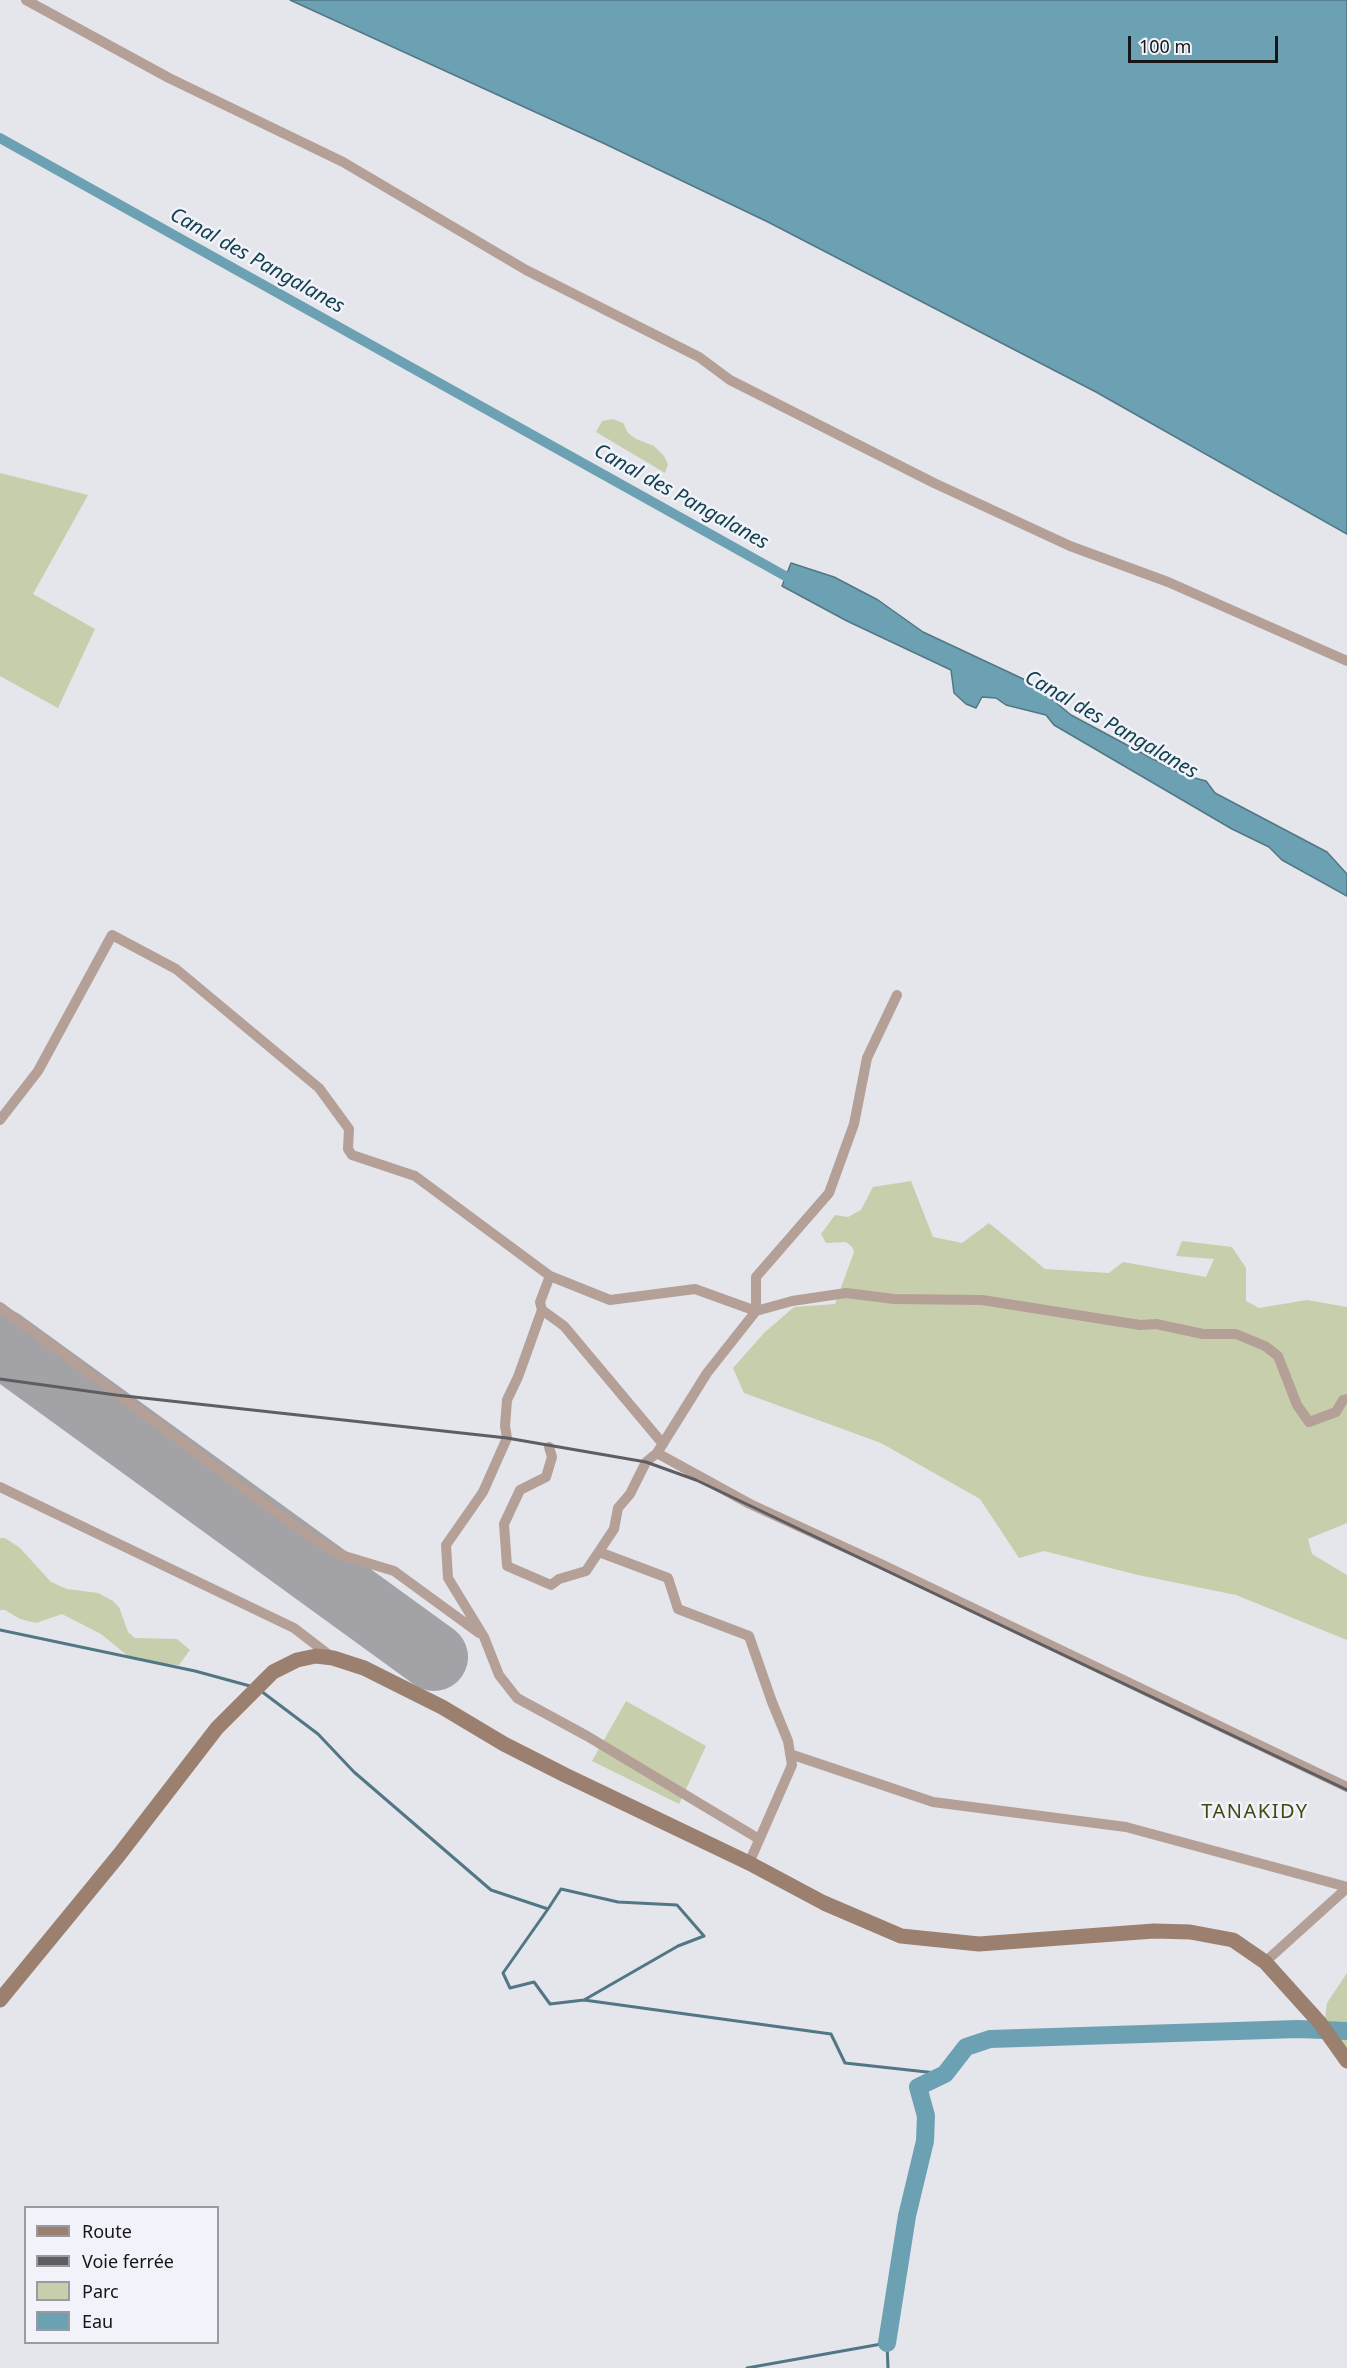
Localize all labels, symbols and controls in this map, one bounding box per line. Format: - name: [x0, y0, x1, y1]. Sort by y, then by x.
- scale bar: [1131, 24, 1281, 62]
- text: 100 m: [1139, 34, 1191, 58]
- water label: Canal des Pangalanes: [166, 203, 348, 319]
- water label: Canal des Pangalanes: [590, 439, 772, 555]
- water label: Canal des Pangalanes: [1020, 666, 1202, 784]
- district label: TANAKIDY: [1201, 1800, 1309, 1824]
- legend: [24, 2206, 219, 2344]
- text: Route: [82, 2219, 132, 2243]
- text: Voie ferrée: [82, 2249, 174, 2273]
- text: Parc: [82, 2279, 119, 2303]
- text: Eau: [82, 2309, 113, 2333]

